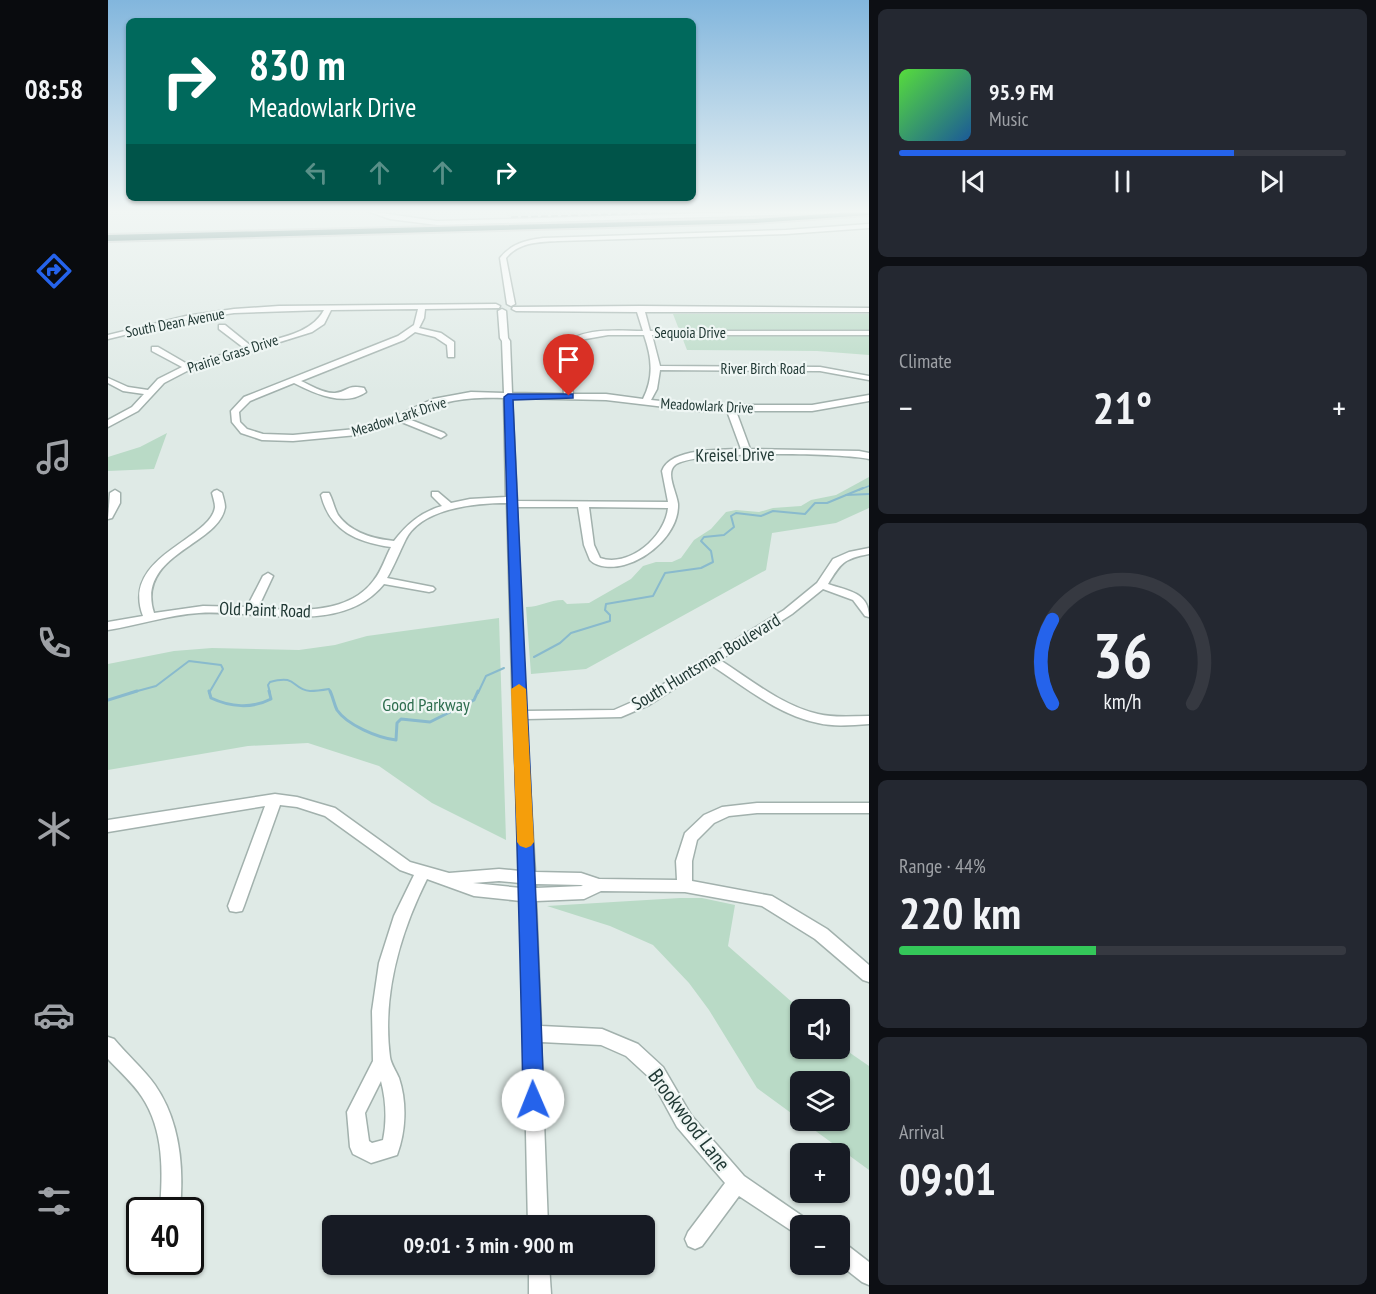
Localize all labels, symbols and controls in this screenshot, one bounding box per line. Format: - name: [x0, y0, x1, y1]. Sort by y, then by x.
- text: 830 m: [249, 37, 346, 92]
- icon: right: [150, 42, 228, 120]
- text: 08:58: [25, 72, 83, 106]
- text: 95.9 FM: [989, 78, 1054, 106]
- text: Meadowlark Drive: [249, 90, 416, 124]
- text: Music: [989, 106, 1029, 132]
- icon: left: [300, 156, 333, 189]
- icon: ahead: [363, 156, 396, 189]
- icon: ahead: [426, 156, 459, 189]
- icon: right: [489, 156, 522, 189]
- icon: previous: [957, 165, 990, 198]
- icon: pause: [1106, 165, 1139, 198]
- icon: next: [1255, 165, 1288, 198]
- icon: directions: [33, 250, 75, 292]
- street label: South Dean Avenue: [124, 304, 226, 341]
- street label: Sequoia Drive: [654, 323, 726, 342]
- street label: Prairie Grass Drive: [185, 330, 281, 377]
- pin: [543, 334, 594, 396]
- icon: arrive: [552, 343, 585, 376]
- text: Climate: [899, 348, 952, 374]
- street label: River Birch Road: [721, 359, 805, 378]
- text: 21°: [1093, 378, 1152, 436]
- text: −: [899, 386, 913, 429]
- text: +: [1332, 386, 1346, 429]
- street label: Meadow Lark Drive: [349, 392, 449, 441]
- street label: Meadowlark Drive: [660, 394, 754, 417]
- icon: music: [33, 436, 75, 478]
- street label: Kreisel Drive: [695, 442, 775, 467]
- street label: Old Paint Road: [219, 596, 311, 623]
- street label: South Huntsman Boulevard: [627, 608, 784, 715]
- text: 36: [1093, 614, 1152, 695]
- icon: phone: [33, 622, 75, 664]
- text: km/h: [1103, 687, 1142, 715]
- park label: Good Parkway: [382, 693, 470, 716]
- icon: climate: [33, 808, 75, 850]
- text: Range · 44%: [899, 853, 986, 879]
- text: 220 km: [899, 883, 1021, 941]
- icon: car: [33, 994, 75, 1036]
- map controls: [790, 999, 850, 1275]
- button: sound: [790, 999, 850, 1059]
- street label: Brookwood Lane: [642, 1063, 736, 1176]
- position arrow: [501, 1068, 565, 1132]
- button: layers: [790, 1071, 850, 1131]
- text: Arrival: [899, 1119, 944, 1145]
- button: +: [790, 1143, 850, 1203]
- text: 09:01: [899, 1149, 996, 1207]
- icon: filters: [33, 1180, 75, 1222]
- speed limit sign: 40: [126, 1197, 204, 1275]
- button: −: [790, 1215, 850, 1275]
- text: 09:01 · 3 min · 900 m: [403, 1231, 574, 1259]

